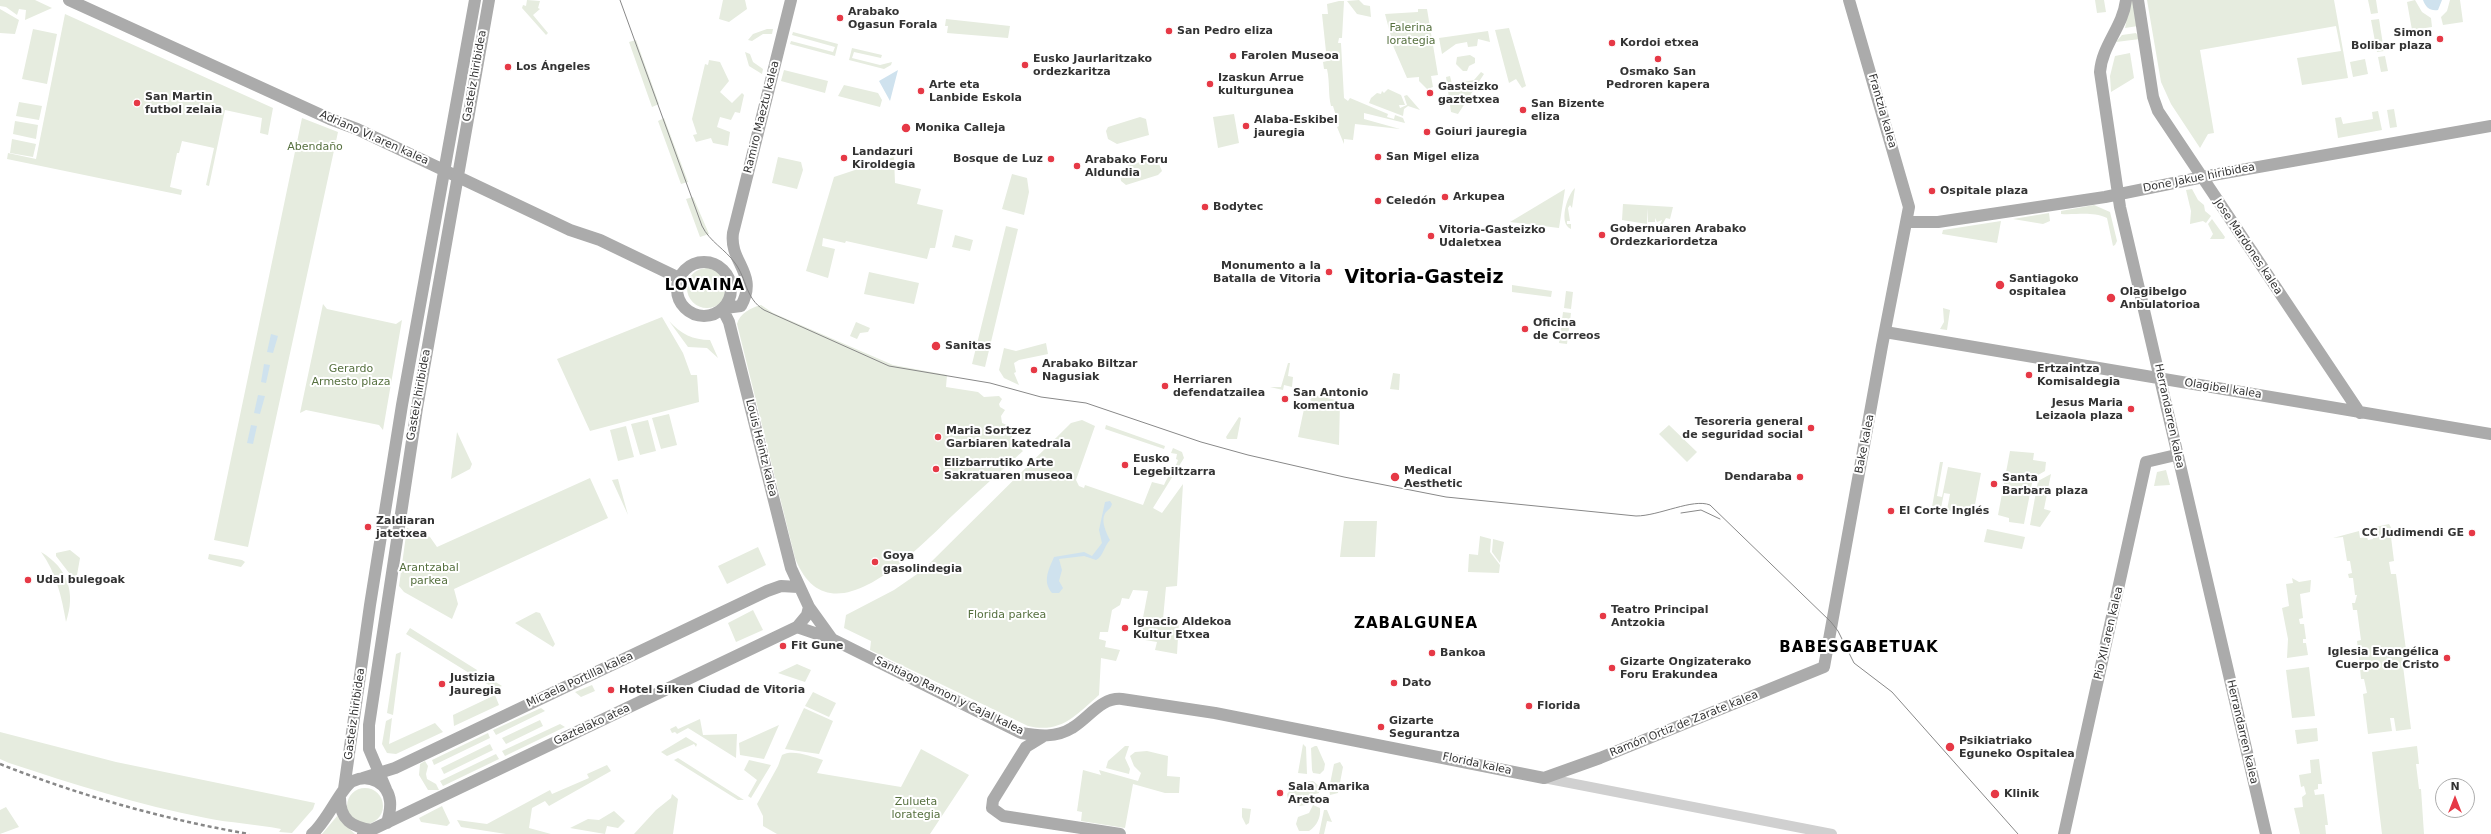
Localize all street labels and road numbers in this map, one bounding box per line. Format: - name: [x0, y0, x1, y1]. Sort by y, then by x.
- street label: Gasteiz hiribidea: [460, 29, 490, 123]
- street label: Ramiro Maeztu kalea: [742, 59, 782, 175]
- street label: Frantzia kalea: [1865, 72, 1899, 150]
- street label: Adriano VI.aren kalea: [317, 108, 431, 168]
- street label: Done Jakue hiribidea: [2142, 161, 2256, 195]
- street label: Jose Mardones kalea: [2211, 197, 2285, 297]
- street label: Gasteiz hiribidea: [404, 348, 434, 442]
- street label: Herrandarren kalea: [2151, 362, 2187, 470]
- street label: Olagibel kalea: [2183, 376, 2263, 402]
- street label: Louis Heintz kalea: [742, 398, 780, 498]
- street label: Bake kalea: [1853, 413, 1877, 475]
- street label: Pio XII.aren kalea: [2092, 585, 2126, 681]
- street label: Micaela Portilla kalea: [525, 649, 635, 711]
- street label: Santiago Ramon y Cajal kalea: [872, 654, 1026, 738]
- street label: Gasteiz hiribidea: [342, 667, 368, 761]
- street label: Herrandarren kalea: [2224, 679, 2260, 785]
- street label: Ramón Ortiz de Zarate kalea: [1608, 688, 1760, 760]
- street label: Gaztelako atea: [552, 702, 632, 748]
- street label: Florida kalea: [1441, 750, 1513, 778]

